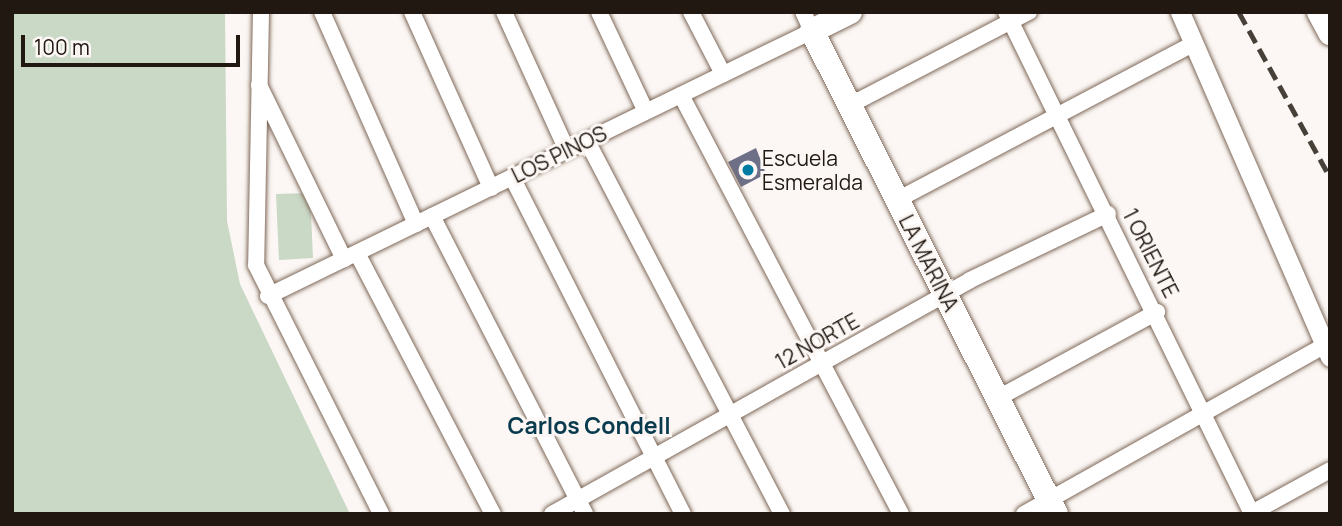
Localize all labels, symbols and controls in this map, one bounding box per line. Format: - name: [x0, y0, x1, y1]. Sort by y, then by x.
- scale bar: [24, 21, 243, 65]
- text: 100 m: [34, 33, 90, 61]
- street label: LOS PINOS: [507, 120, 611, 188]
- place label: Escuela Esmeralda: [762, 145, 863, 195]
- marker: Escuela Esmeralda: [740, 162, 756, 178]
- street label: 1 ORIENTE: [1118, 204, 1184, 302]
- street label: LA MARINA: [894, 211, 964, 315]
- street label: 12 NORTE: [771, 308, 863, 374]
- district label: Carlos Condell: [507, 411, 671, 439]

